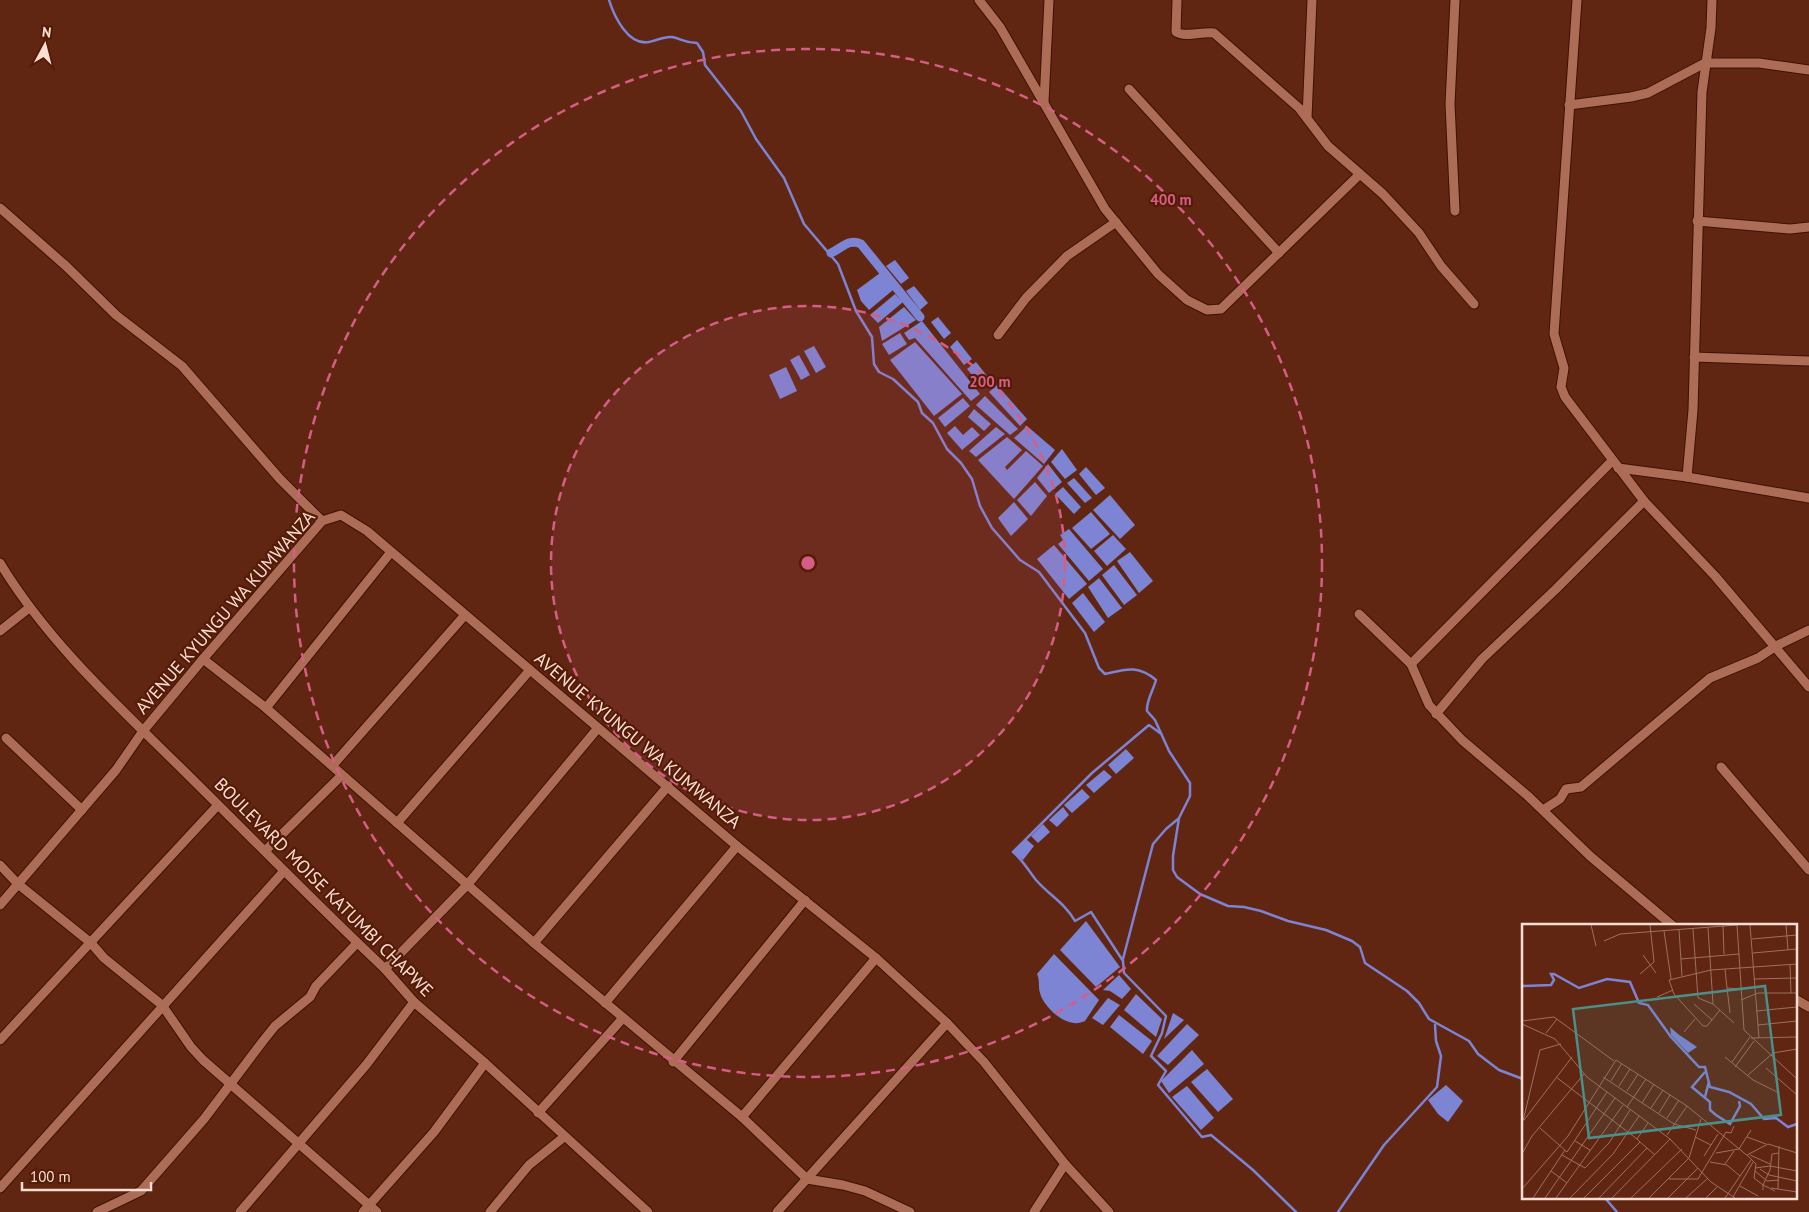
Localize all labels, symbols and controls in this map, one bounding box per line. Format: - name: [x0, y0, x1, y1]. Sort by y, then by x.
- north arrow: [20, 20, 70, 70]
- text: N: [41, 23, 52, 42]
- text: 400 m: [1150, 190, 1192, 209]
- text: 200 m: [969, 372, 1011, 391]
- street label: AVENUE KYUNGU WA KUMWANZA: [130, 505, 320, 719]
- centre of rings: [799, 554, 817, 572]
- street label: AVENUE KYUNGU WA KUMWANZA: [530, 647, 746, 833]
- street label: BOULEVARD MOISE KATUMBI CHAPWE: [210, 773, 438, 1001]
- inset map: [1522, 924, 1796, 1200]
- scale bar: [22, 1160, 151, 1192]
- text: 100 m: [30, 1167, 71, 1186]

